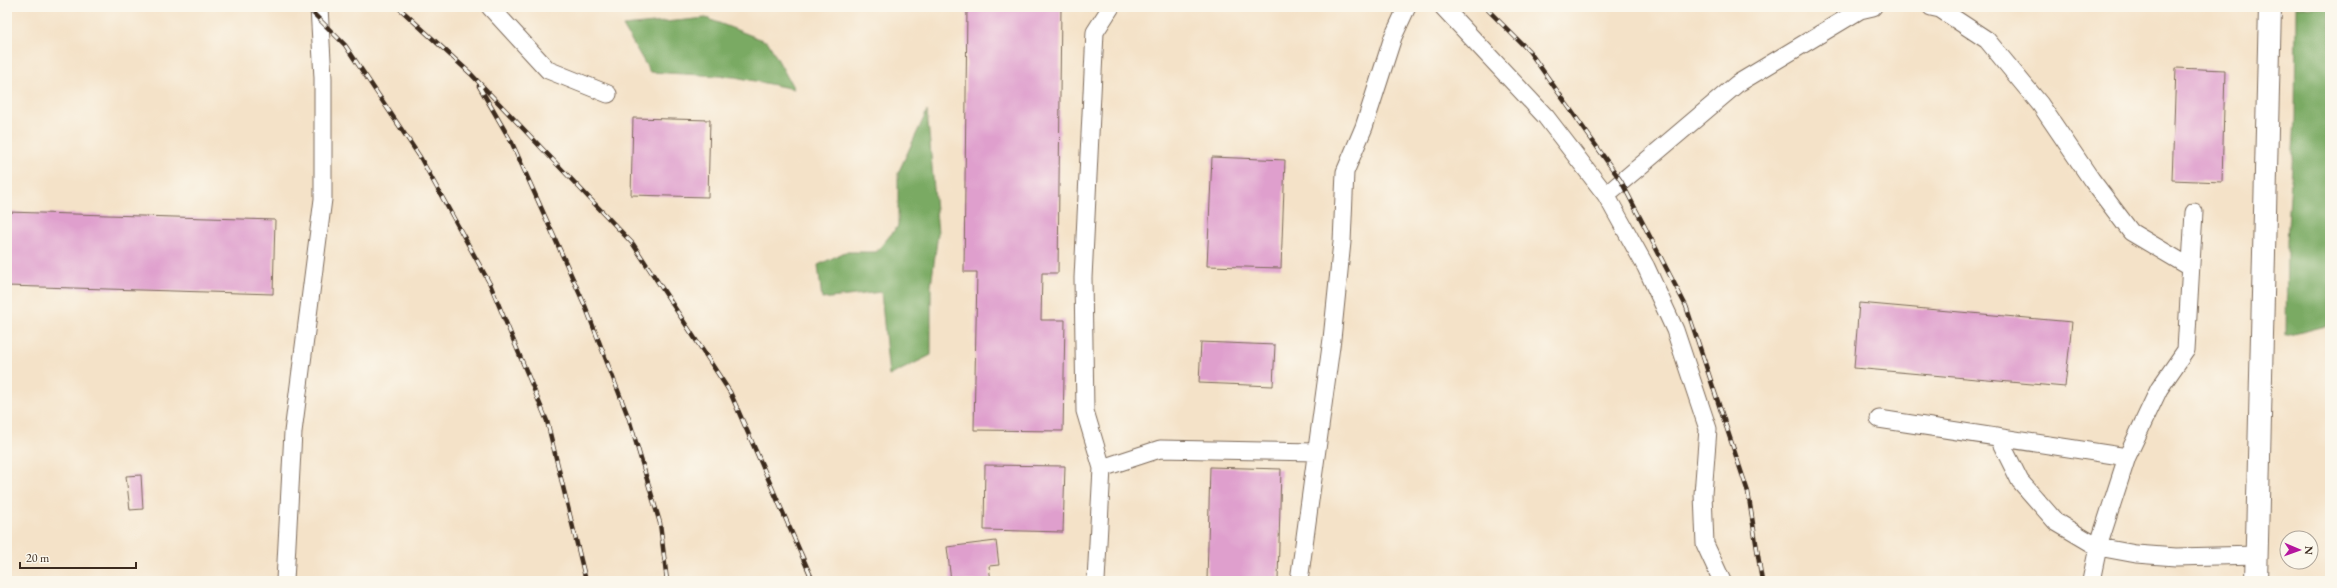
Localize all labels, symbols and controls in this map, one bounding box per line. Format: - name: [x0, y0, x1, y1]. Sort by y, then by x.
- north arrow: [2279, 530, 2319, 570]
- scale bar: [20, 544, 136, 570]
- text: N: [2302, 546, 2316, 555]
- text: 20 m: [26, 550, 50, 566]

